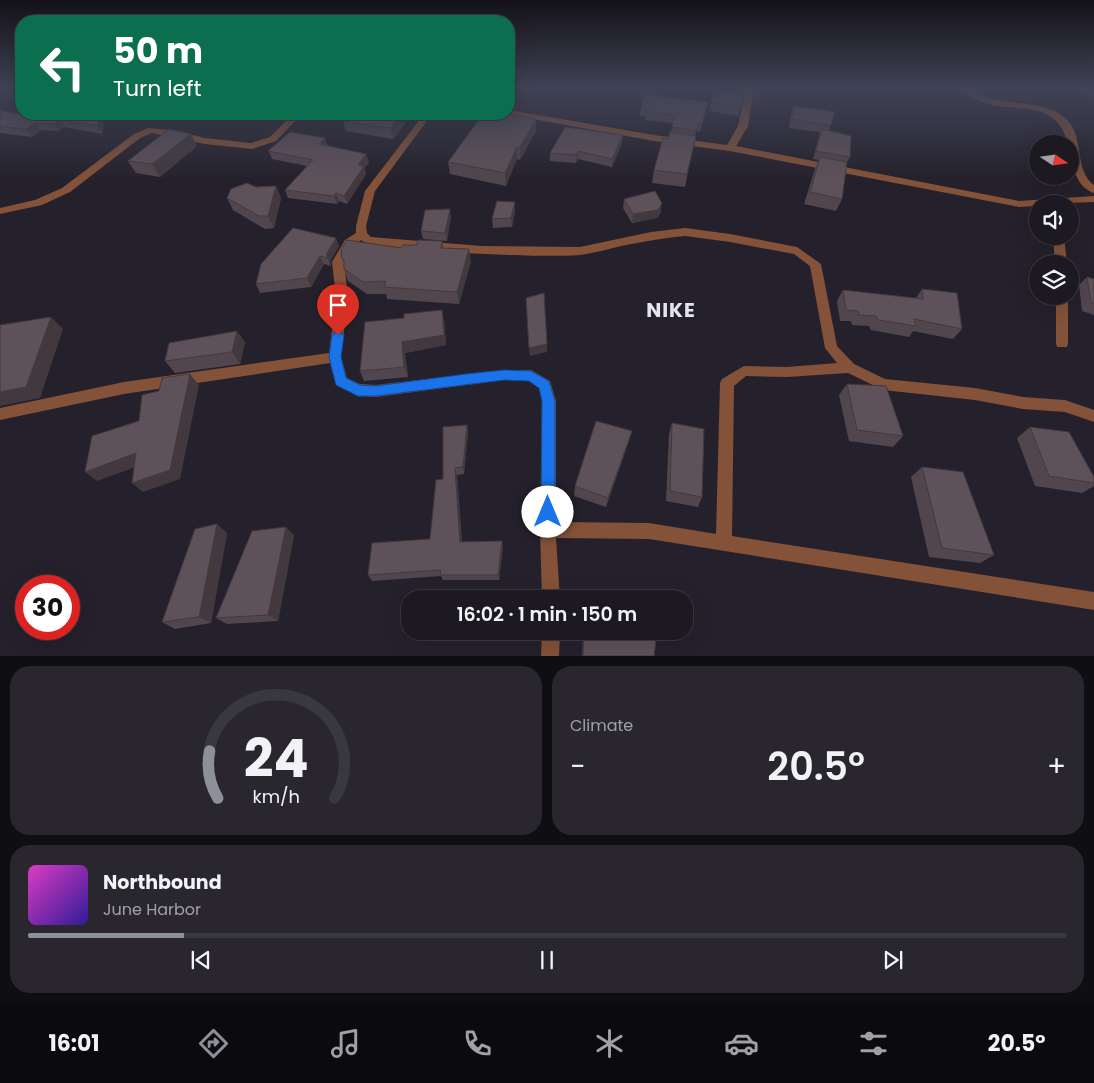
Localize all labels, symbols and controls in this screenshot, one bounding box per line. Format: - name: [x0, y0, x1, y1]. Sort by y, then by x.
- text: 50 m: [113, 26, 203, 75]
- icon: left: [30, 35, 95, 100]
- text: Turn left: [113, 73, 201, 104]
- north arrow: [1029, 135, 1079, 185]
- map controls: [1029, 135, 1079, 305]
- button: sound: [1029, 195, 1079, 245]
- button: layers: [1029, 255, 1079, 305]
- pin: [317, 284, 359, 335]
- icon: arrive: [324, 291, 352, 319]
- district label: NIKE: [646, 296, 696, 324]
- position arrow: [521, 485, 573, 537]
- speed limit sign: 30: [15, 575, 80, 640]
- text: 16:02 · 1 min · 150 m: [457, 601, 637, 628]
- text: Climate: [570, 714, 633, 737]
- text: 24: [244, 722, 308, 795]
- text: 20.5°: [767, 740, 865, 793]
- text: −: [570, 747, 585, 786]
- text: +: [1047, 747, 1066, 786]
- text: km/h: [252, 784, 300, 809]
- text: Northbound: [103, 869, 222, 896]
- text: June Harbor: [103, 898, 201, 921]
- icon: previous: [187, 946, 215, 974]
- icon: pause: [533, 946, 561, 974]
- icon: next: [879, 946, 907, 974]
- icon: directions: [196, 1026, 231, 1061]
- icon: music: [328, 1026, 363, 1061]
- icon: phone: [460, 1026, 495, 1061]
- icon: climate: [592, 1026, 627, 1061]
- icon: car: [724, 1026, 759, 1061]
- icon: filters: [856, 1026, 891, 1061]
- text: 16:01: [48, 1028, 100, 1059]
- text: 20.5°: [988, 1028, 1045, 1059]

